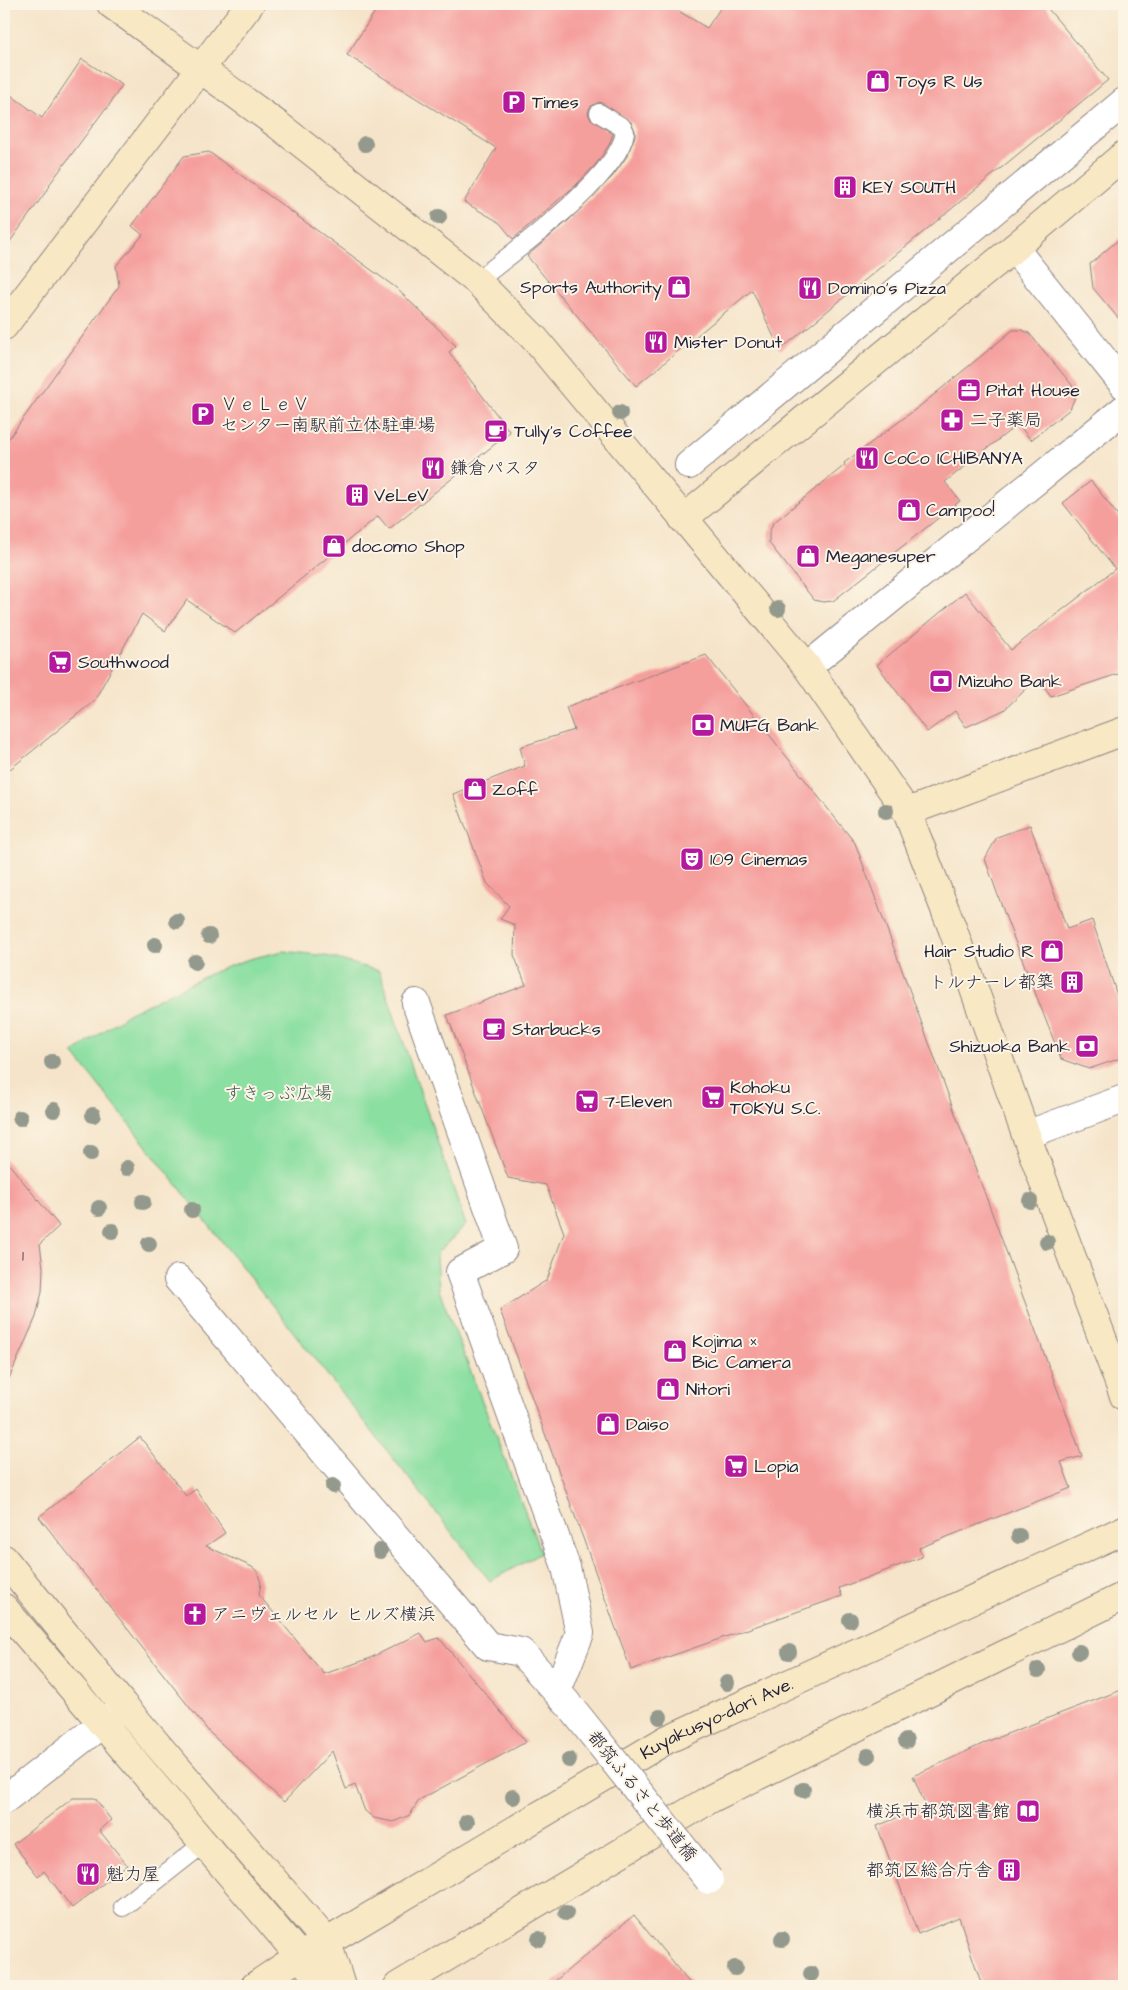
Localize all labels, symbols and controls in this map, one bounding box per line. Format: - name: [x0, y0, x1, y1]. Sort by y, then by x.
- shop icon: Toys R Us: [865, 68, 891, 94]
- place label: Toys R Us: [896, 69, 983, 95]
- parking icon: Times: [501, 89, 527, 115]
- place label: Times: [532, 90, 579, 115]
- building icon: KEY SOUTH: [832, 174, 858, 200]
- place label: KEY SOUTH: [862, 175, 956, 200]
- shop icon: Sports Authority: [666, 274, 692, 300]
- place label: Sports Authority: [520, 275, 662, 301]
- restaurant icon: Domino's Pizza: [797, 275, 823, 301]
- place label: Domino's Pizza: [828, 276, 946, 301]
- restaurant icon: Mister Donut: [643, 329, 669, 355]
- place label: Mister Donut: [674, 330, 783, 355]
- office icon: Pitat House: [956, 377, 982, 403]
- place label: Pitat House: [986, 378, 1080, 403]
- place label: ＶｅＬｅＶ センター南駅前立体駐車場: [220, 392, 435, 438]
- parking icon: ＶｅＬｅＶ センター南駅前立体駐車場: [190, 401, 216, 427]
- pharmacy icon: 二子薬局: [939, 407, 965, 433]
- place label: 二子薬局: [970, 408, 1042, 433]
- cafe icon: Tully's Coffee: [483, 418, 509, 444]
- place label: Tully's Coffee: [514, 419, 633, 445]
- restaurant icon: CoCo ICHIBANYA: [854, 445, 880, 471]
- place label: CoCo ICHIBANYA: [884, 446, 1023, 471]
- restaurant icon: 鎌倉パスタ: [420, 455, 446, 481]
- place label: 鎌倉パスタ: [450, 456, 540, 481]
- building icon: VeLeV: [344, 482, 370, 508]
- place label: VeLeV: [374, 483, 429, 508]
- shop icon: Campoo!: [896, 497, 922, 523]
- place label: Campoo!: [926, 498, 995, 523]
- shop icon: docomo Shop: [321, 533, 347, 559]
- place label: docomo Shop: [352, 534, 465, 559]
- shop icon: Meganesuper: [795, 543, 821, 569]
- place label: Meganesuper: [826, 544, 936, 570]
- supermarket icon: Southwood: [47, 649, 73, 675]
- place label: Southwood: [78, 650, 169, 675]
- bank icon: Mizuho Bank: [928, 668, 954, 694]
- place label: Mizuho Bank: [958, 669, 1062, 694]
- bank icon: MUFG Bank: [690, 712, 716, 738]
- place label: MUFG Bank: [720, 713, 819, 738]
- shop icon: Zoff: [462, 776, 488, 802]
- place label: Zoff: [492, 777, 538, 802]
- theatre icon: 109 Cinemas: [679, 846, 705, 872]
- place label: 109 Cinemas: [710, 847, 808, 872]
- shop icon: Hair Studio R: [1039, 938, 1065, 964]
- place label: Hair Studio R: [924, 939, 1034, 964]
- building icon: トルナーレ都築: [1059, 969, 1085, 995]
- place label: トルナーレ都築: [929, 970, 1054, 995]
- cafe icon: Starbucks: [481, 1016, 507, 1042]
- place label: Starbucks: [512, 1017, 601, 1042]
- bank icon: Shizuoka Bank: [1074, 1033, 1100, 1059]
- place label: Shizuoka Bank: [949, 1034, 1070, 1059]
- place label: Kohoku TOKYU S.C.: [730, 1075, 820, 1121]
- park label: すきっぷ広場: [224, 1081, 332, 1106]
- supermarket icon: Kohoku TOKYU S.C.: [700, 1084, 726, 1110]
- supermarket icon: 7-Eleven: [574, 1088, 600, 1114]
- place label: 7-Eleven: [604, 1089, 672, 1114]
- house number: 1: [22, 1246, 24, 1267]
- place label: Kojima × Bic Camera: [692, 1329, 791, 1375]
- shop icon: Kojima × Bic Camera: [662, 1338, 688, 1364]
- shop icon: Nitori: [655, 1376, 681, 1402]
- place label: Nitori: [686, 1377, 730, 1402]
- shop icon: Daiso: [595, 1411, 621, 1437]
- place label: Daiso: [626, 1412, 669, 1437]
- supermarket icon: Lopia: [723, 1453, 749, 1479]
- place label: Lopia: [754, 1454, 799, 1479]
- church icon: アニヴェルセル ヒルズ横浜: [182, 1601, 208, 1627]
- place label: アニヴェルセル ヒルズ横浜: [212, 1602, 436, 1627]
- street label: Kuyakusyo-dori Ave.: [635, 1671, 797, 1765]
- street label: 都筑ふるさと歩道橋: [582, 1725, 702, 1867]
- library icon: 横浜市都筑図書館: [1015, 1798, 1041, 1824]
- place label: 横浜市都筑図書館: [866, 1799, 1010, 1824]
- building icon: 都筑区総合庁舎: [996, 1857, 1022, 1883]
- place label: 都筑区総合庁舎: [866, 1858, 992, 1883]
- restaurant icon: 魁力屋: [75, 1861, 101, 1887]
- place label: 魁力屋: [106, 1862, 160, 1887]

